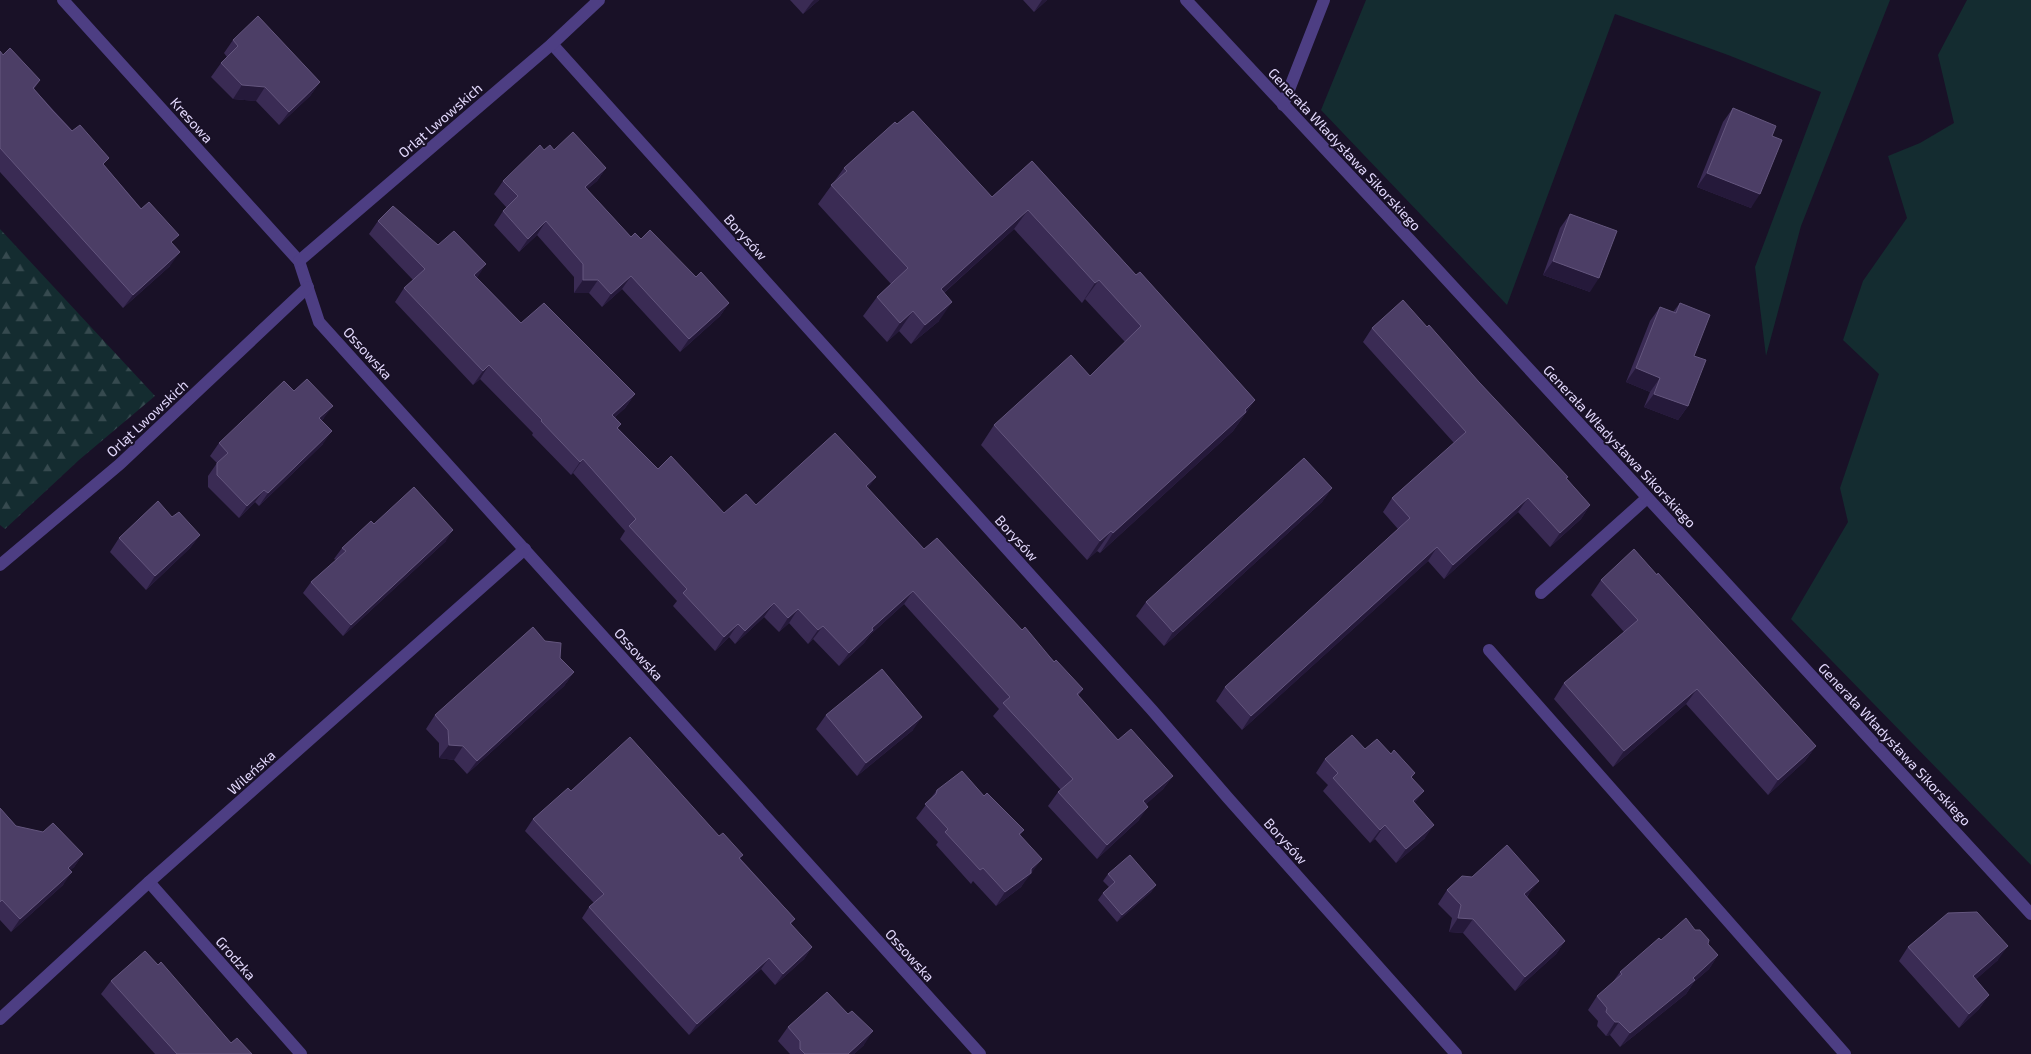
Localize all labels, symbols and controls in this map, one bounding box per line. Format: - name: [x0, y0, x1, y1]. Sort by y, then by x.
- street label: Generała Władysława Sikorskiego: [1265, 64, 1425, 234]
- street label: Orląt Lwowskich: [395, 79, 485, 161]
- street label: Kresowa: [167, 94, 217, 146]
- street label: Borysów: [721, 210, 771, 264]
- street label: Ossowska: [340, 323, 396, 383]
- street label: Generała Władysława Sikorskiego: [1540, 361, 1700, 531]
- street label: Orląt Lwowskich: [103, 376, 191, 460]
- street label: Borysów: [992, 511, 1042, 565]
- street label: Ossowska: [611, 624, 667, 684]
- street label: Generała Władysława Sikorskiego: [1815, 659, 1975, 829]
- street label: Wileńska: [224, 746, 278, 798]
- street label: Borysów: [1261, 814, 1311, 868]
- street label: Ossowska: [882, 925, 938, 985]
- street label: Grodzka: [212, 933, 260, 983]

